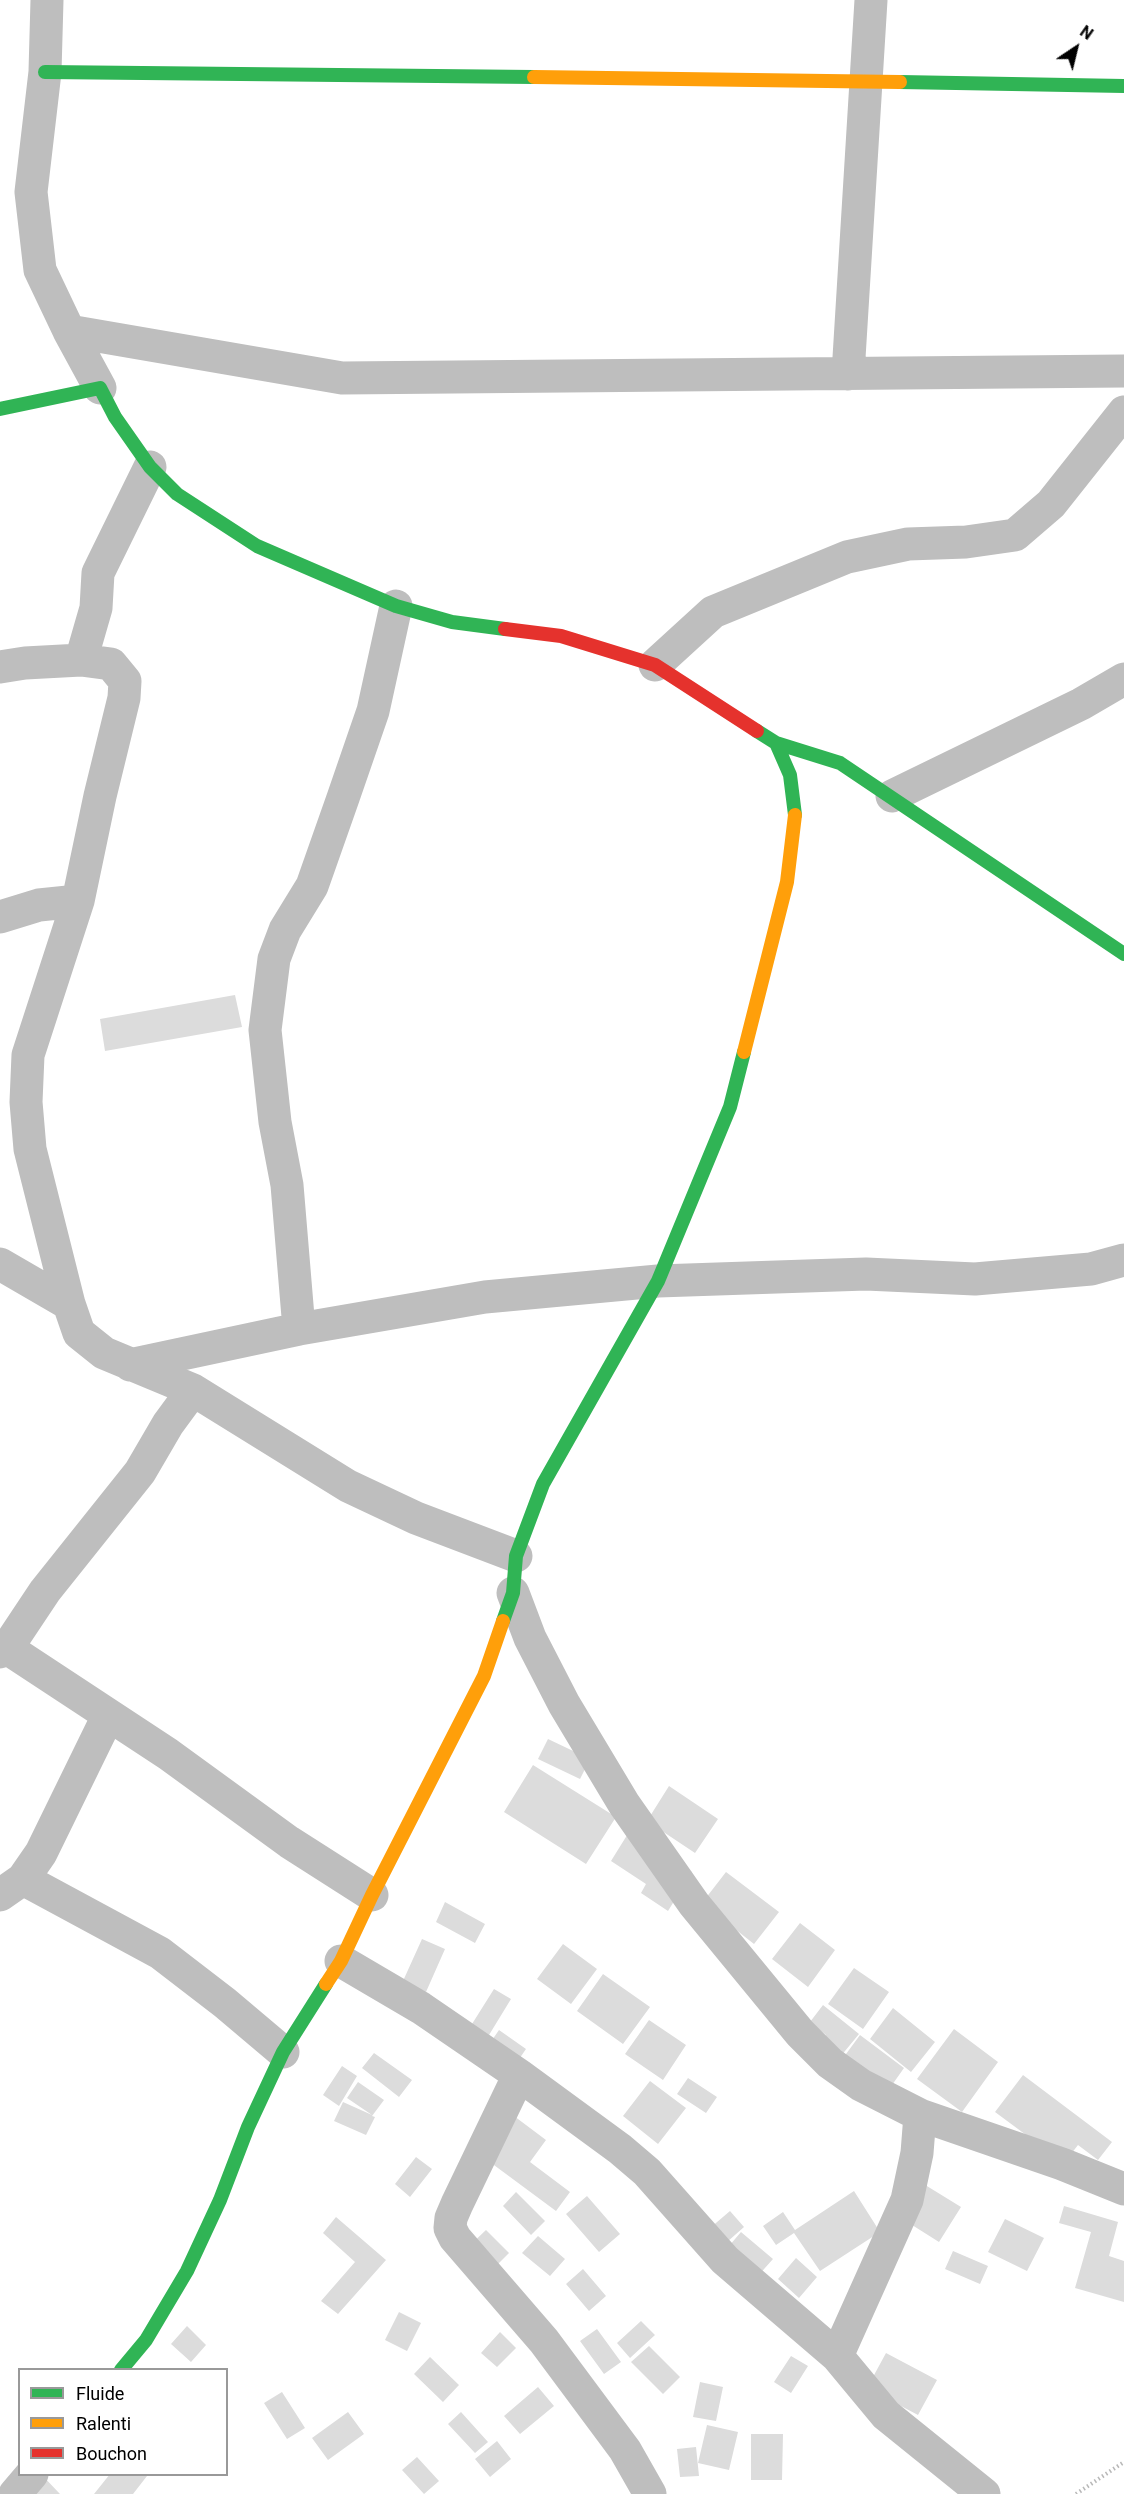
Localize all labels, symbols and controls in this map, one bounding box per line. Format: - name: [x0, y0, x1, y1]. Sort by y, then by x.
- north arrow: [1046, 18, 1106, 78]
- text: N: [1077, 22, 1097, 44]
- legend: [18, 2368, 228, 2476]
- text: Fluide: [76, 2383, 124, 2404]
- text: Ralenti: [76, 2413, 131, 2434]
- text: Bouchon: [76, 2443, 147, 2464]

